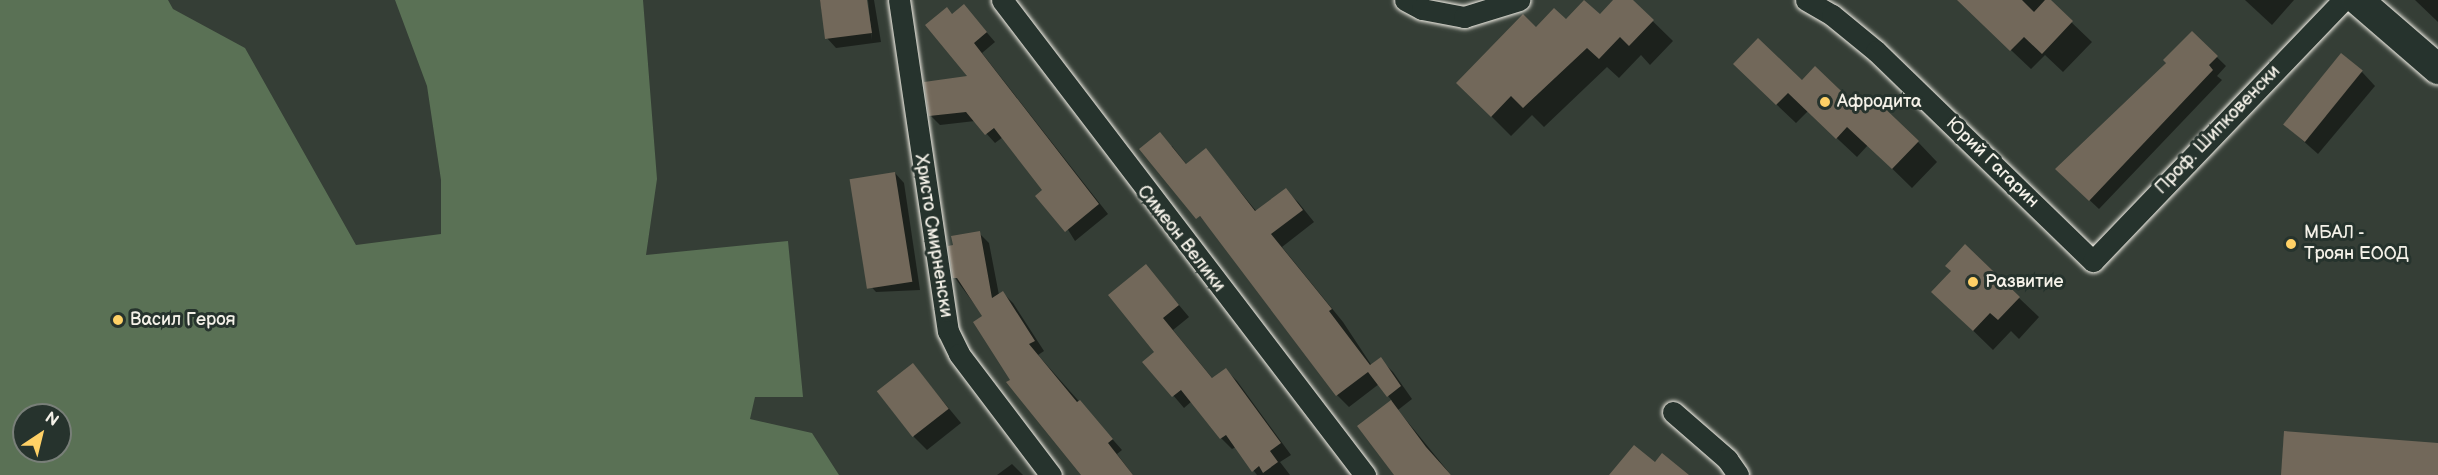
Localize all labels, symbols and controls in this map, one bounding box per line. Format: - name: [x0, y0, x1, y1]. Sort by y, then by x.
- street label: Проф. Шипковенски: [2151, 61, 2285, 199]
- place label: Афродита: [1837, 91, 1922, 113]
- marker: Афродита: [1818, 95, 1832, 109]
- street label: Юрий Гагарин: [1941, 113, 2043, 213]
- street label: Христо Смирненски: [909, 153, 957, 319]
- street label: Симеон Велики: [1133, 181, 1229, 297]
- place label: МБАЛ - Троян ЕООД: [2304, 223, 2409, 266]
- marker: МБАЛ - Троян ЕООД: [2282, 235, 2300, 253]
- place label: Развитие: [1985, 271, 2064, 293]
- marker: Развитие: [1966, 275, 1980, 289]
- place label: Васил Героя: [130, 309, 236, 331]
- marker: Васил Героя: [111, 313, 125, 327]
- north arrow: [12, 403, 72, 463]
- text: N: [41, 408, 62, 431]

